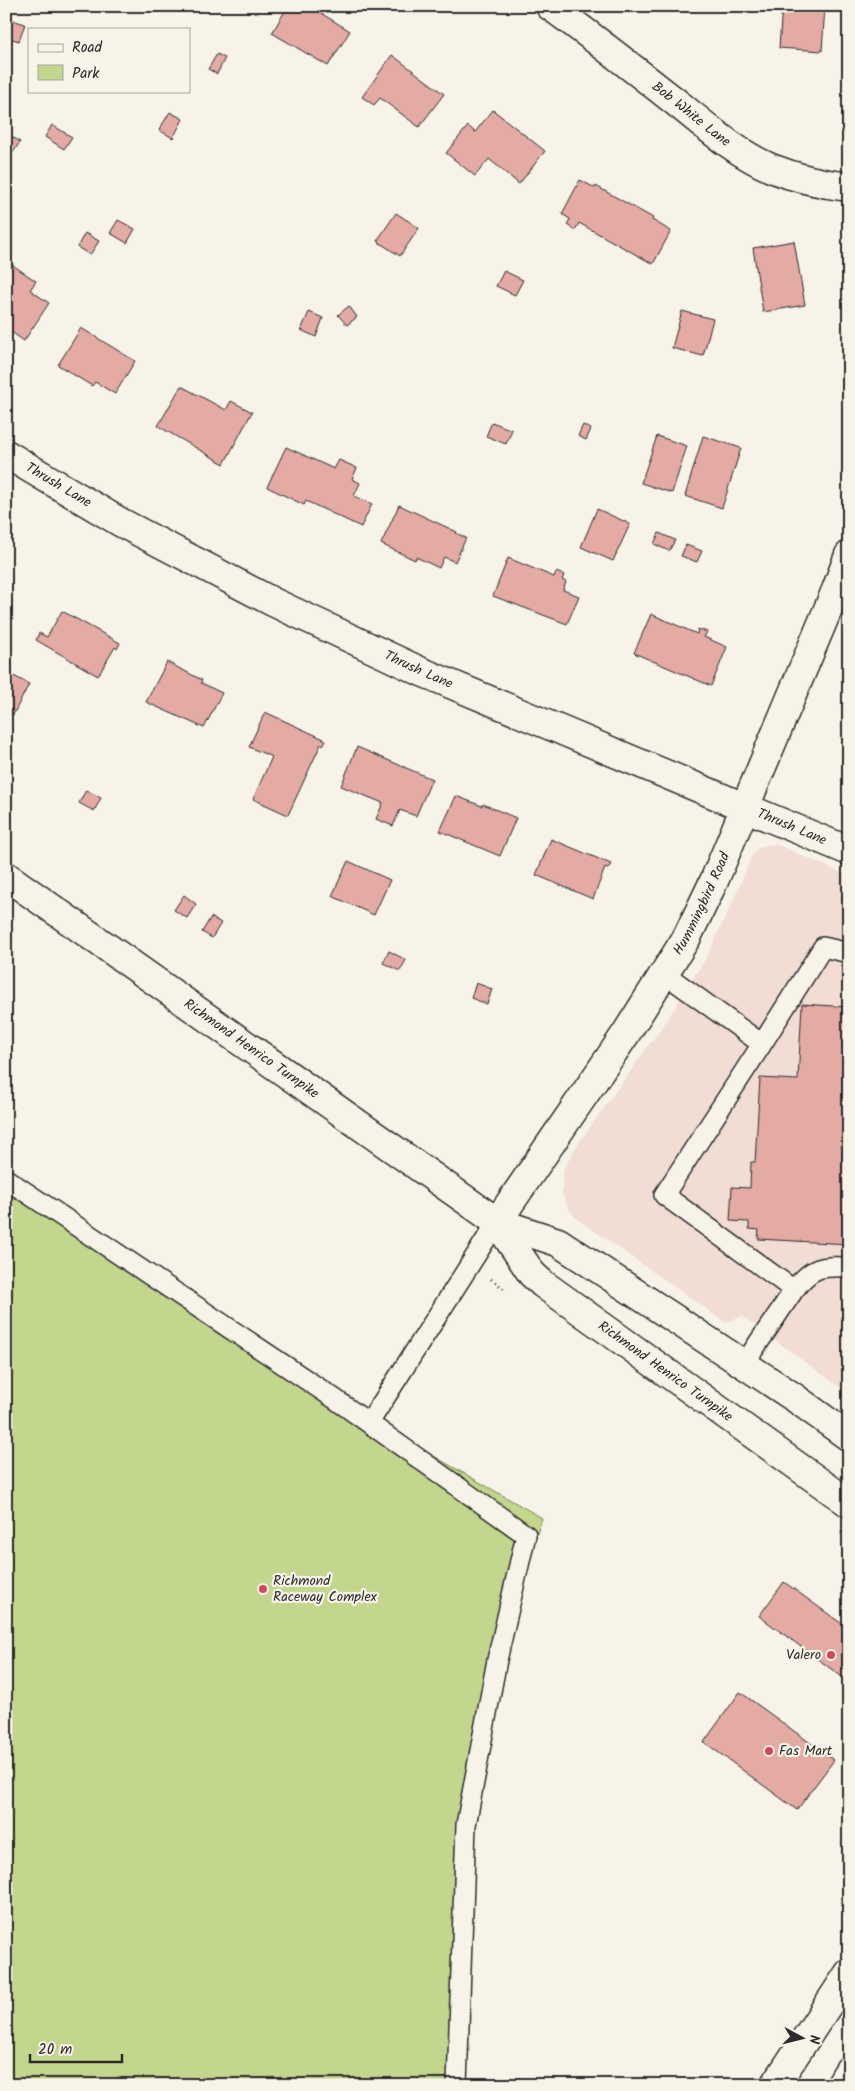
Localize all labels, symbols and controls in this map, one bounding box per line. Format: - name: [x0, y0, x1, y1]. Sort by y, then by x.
- legend: [28, 28, 190, 92]
- text: Road: [72, 36, 103, 60]
- text: Park: [72, 62, 100, 86]
- street label: Bob White Lane: [647, 76, 736, 153]
- street label: Thrush Lane: [21, 457, 96, 514]
- street label: Thrush Lane: [380, 645, 457, 695]
- street label: Thrush Lane: [754, 803, 831, 852]
- street label: Hummingbird Road: [667, 848, 736, 959]
- street label: Richmond Henrico Turnpike: [179, 993, 324, 1105]
- street label: Richmond Henrico Turnpike: [593, 1316, 738, 1428]
- place label: Richmond Raceway Complex: [273, 1570, 378, 1608]
- marker: Richmond Raceway Complex: [257, 1583, 269, 1595]
- place label: Valero: [786, 1644, 821, 1666]
- marker: Valero: [825, 1649, 837, 1661]
- place label: Fas Mart: [779, 1740, 833, 1762]
- marker: Fas Mart: [763, 1745, 775, 1757]
- north arrow: [778, 2014, 828, 2064]
- scale bar: [30, 2031, 122, 2063]
- text: N: [802, 2034, 825, 2045]
- text: 20 m: [38, 2038, 72, 2062]

